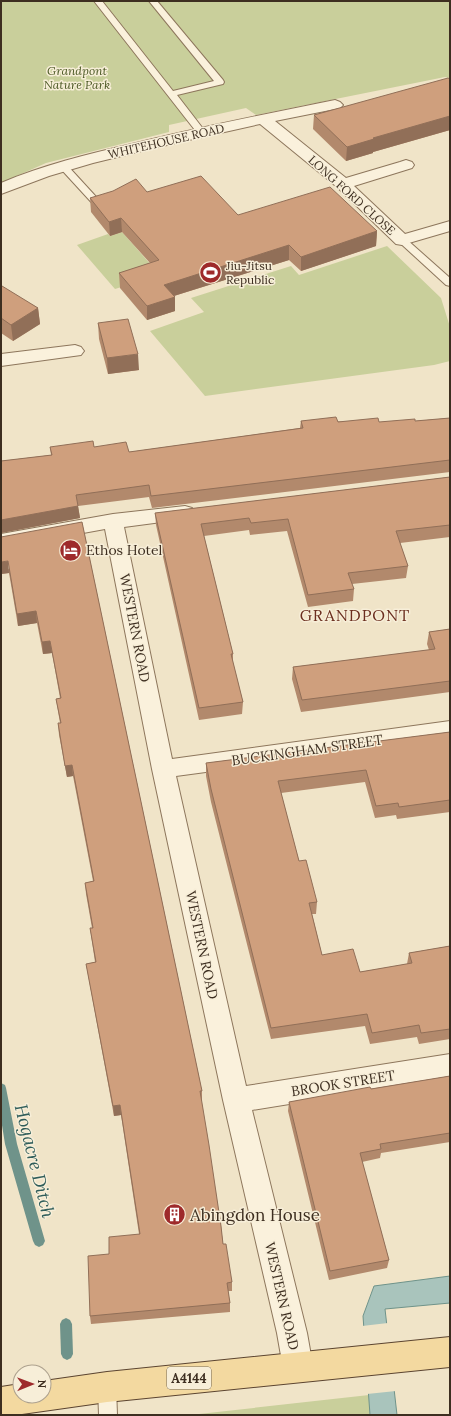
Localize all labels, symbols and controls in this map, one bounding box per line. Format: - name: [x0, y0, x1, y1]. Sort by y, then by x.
- park label: Grandpont Nature Park: [44, 63, 110, 92]
- street label: WHITEHOUSE ROAD: [106, 120, 226, 162]
- street label: LONG FORD CLOSE: [305, 152, 399, 238]
- place label: Jiu-Jitsu Republic: [225, 258, 274, 287]
- sports icon: Jiu-Jitsu Republic: [197, 259, 223, 285]
- hotel icon: Ethos Hotel: [57, 537, 83, 563]
- place label: Ethos Hotel: [86, 541, 163, 559]
- street label: WESTERN ROAD: [116, 572, 154, 684]
- district label: GRANDPONT: [300, 605, 410, 625]
- street label: BUCKINGHAM STREET: [230, 730, 384, 770]
- street label: WESTERN ROAD: [182, 889, 222, 1001]
- street label: BROOK STREET: [290, 1066, 396, 1100]
- water label: Hogacre Ditch: [10, 1102, 60, 1221]
- building icon: Abingdon House: [161, 1202, 187, 1228]
- place label: Abingdon House: [189, 1204, 320, 1226]
- street label: WESTERN ROAD: [261, 1240, 303, 1352]
- north arrow: [12, 1364, 52, 1404]
- road number: A4144: [167, 1367, 211, 1389]
- text: N: [35, 1379, 49, 1389]

